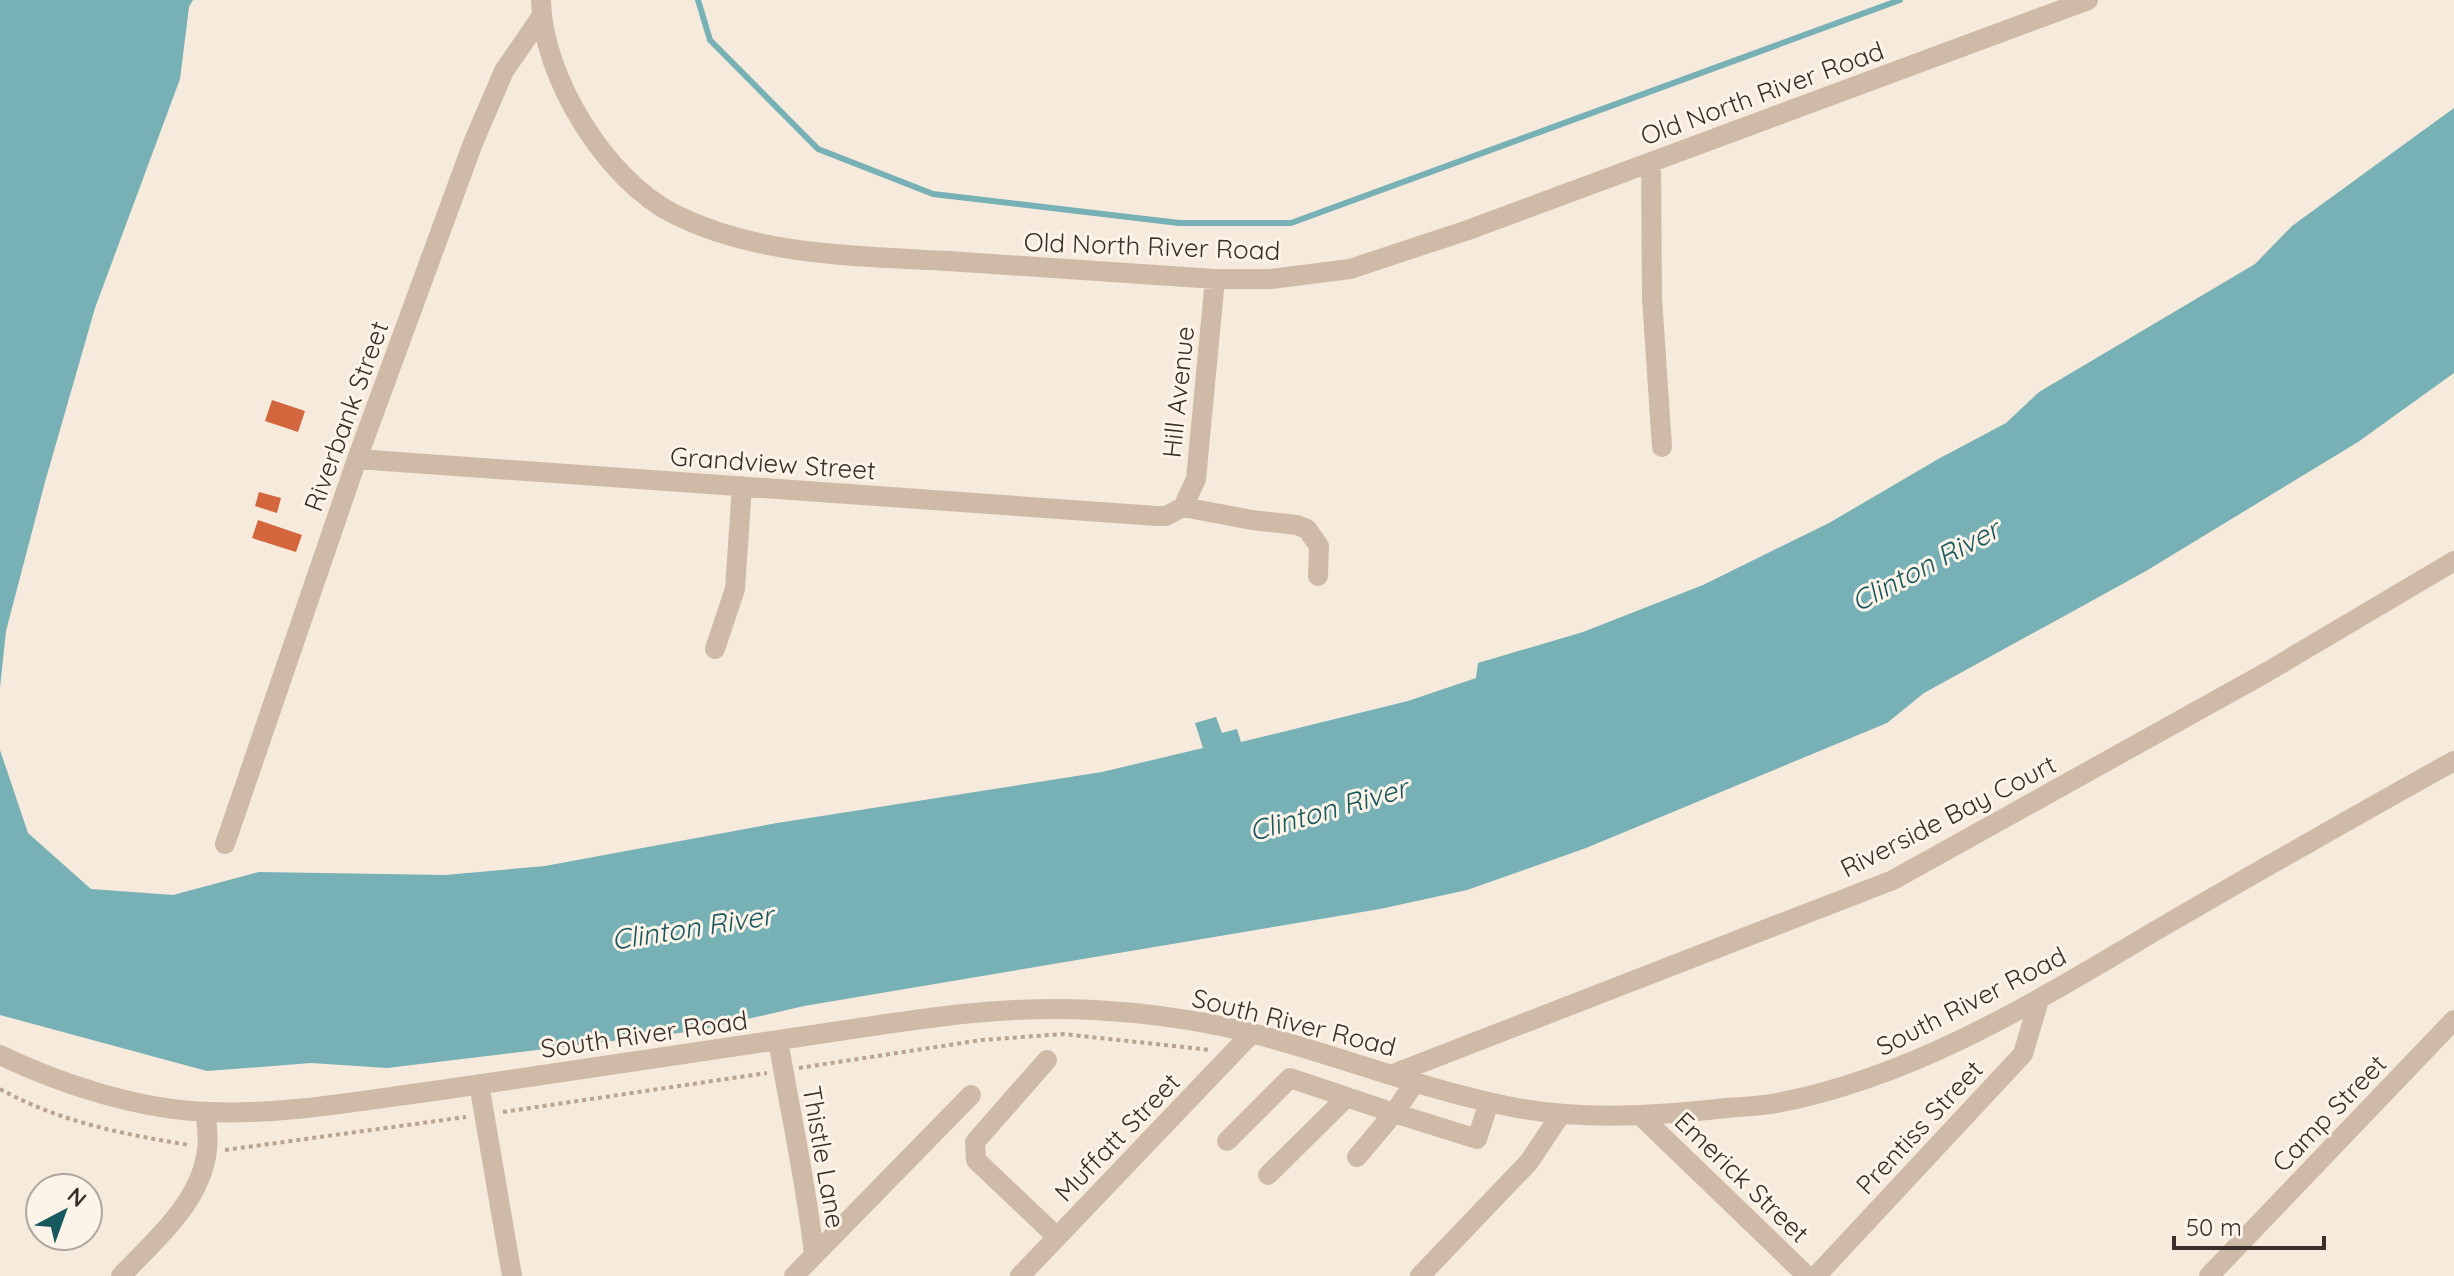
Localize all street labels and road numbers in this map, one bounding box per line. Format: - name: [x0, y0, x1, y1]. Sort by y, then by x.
- street label: Old North River Road: [1636, 34, 1888, 152]
- street label: Old North River Road: [1023, 225, 1281, 267]
- street label: Riverbank Street: [296, 316, 396, 516]
- street label: Hill Avenue: [1155, 325, 1201, 459]
- street label: Grandview Street: [669, 439, 877, 487]
- street label: Riverside Bay Court: [1835, 747, 2061, 885]
- street label: South River Road: [1871, 939, 2071, 1063]
- street label: South River Road: [1189, 981, 1399, 1063]
- street label: South River Road: [538, 1003, 750, 1065]
- street label: Camp Street: [2265, 1047, 2393, 1179]
- street label: Prentiss Street: [1848, 1053, 1990, 1201]
- street label: Muffatt Street: [1047, 1066, 1187, 1208]
- street label: Thistle Lane: [795, 1083, 853, 1231]
- street label: Emerick Street: [1668, 1105, 1816, 1249]

